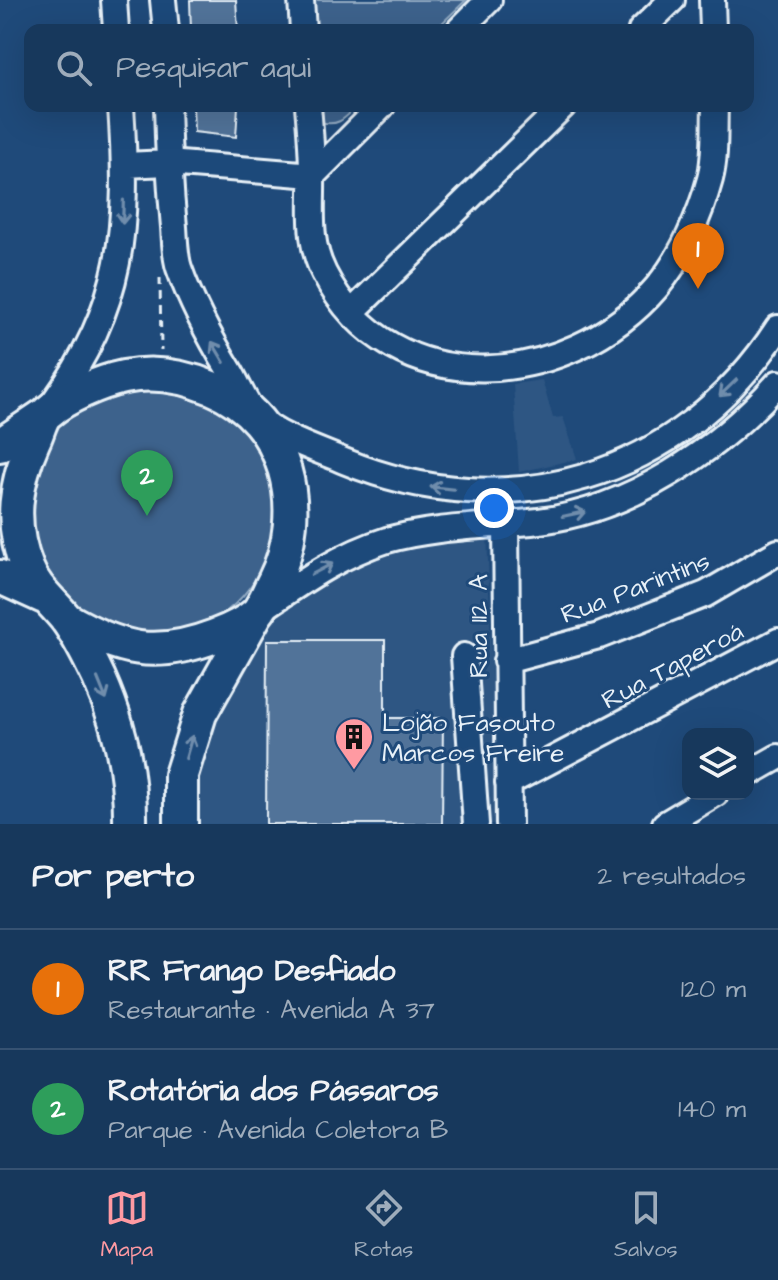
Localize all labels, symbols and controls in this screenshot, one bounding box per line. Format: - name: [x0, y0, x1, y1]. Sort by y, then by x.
- search box: [24, 24, 754, 112]
- icon: search: [52, 46, 96, 90]
- text: Pesquisar aqui: [116, 47, 311, 89]
- one-way arrow: [115, 198, 130, 225]
- pin: 1: [672, 223, 724, 289]
- one-way arrow: [210, 341, 226, 364]
- one-way arrow: [718, 378, 738, 397]
- pin: 2: [121, 450, 173, 516]
- one-way arrow: [429, 480, 456, 495]
- your location: [474, 488, 514, 528]
- one-way arrow: [560, 505, 586, 520]
- street label: Rua Parintins: [556, 543, 715, 633]
- one-way arrow: [310, 561, 333, 576]
- street label: Rua 112 A: [461, 574, 497, 678]
- street label: Rua Taperoá: [595, 613, 750, 718]
- one-way arrow: [96, 676, 110, 701]
- place label: Lojão Fasouto Marcos Freire: [382, 705, 564, 771]
- building icon: Lojão Fasouto Marcos Freire: [333, 716, 375, 771]
- map controls: [682, 728, 754, 800]
- button: layers: [682, 728, 754, 800]
- one-way arrow: [183, 735, 197, 760]
- text: Por perto: [32, 852, 194, 900]
- text: 2 resultados: [597, 858, 746, 894]
- text: RR Frango Desfiado: [108, 950, 395, 992]
- text: 1: [56, 971, 60, 1007]
- text: 120 m: [681, 971, 746, 1007]
- text: Restaurante · Avenida A 37: [108, 992, 435, 1028]
- text: Rotatória dos Pássaros: [108, 1070, 439, 1112]
- text: 2: [51, 1091, 65, 1127]
- text: 140 m: [678, 1091, 746, 1127]
- text: Parque · Avenida Coletora B: [108, 1112, 448, 1148]
- tab: Mapa: [100, 1186, 153, 1265]
- tab: Rotas: [354, 1186, 413, 1265]
- tab: Salvos: [614, 1186, 678, 1265]

